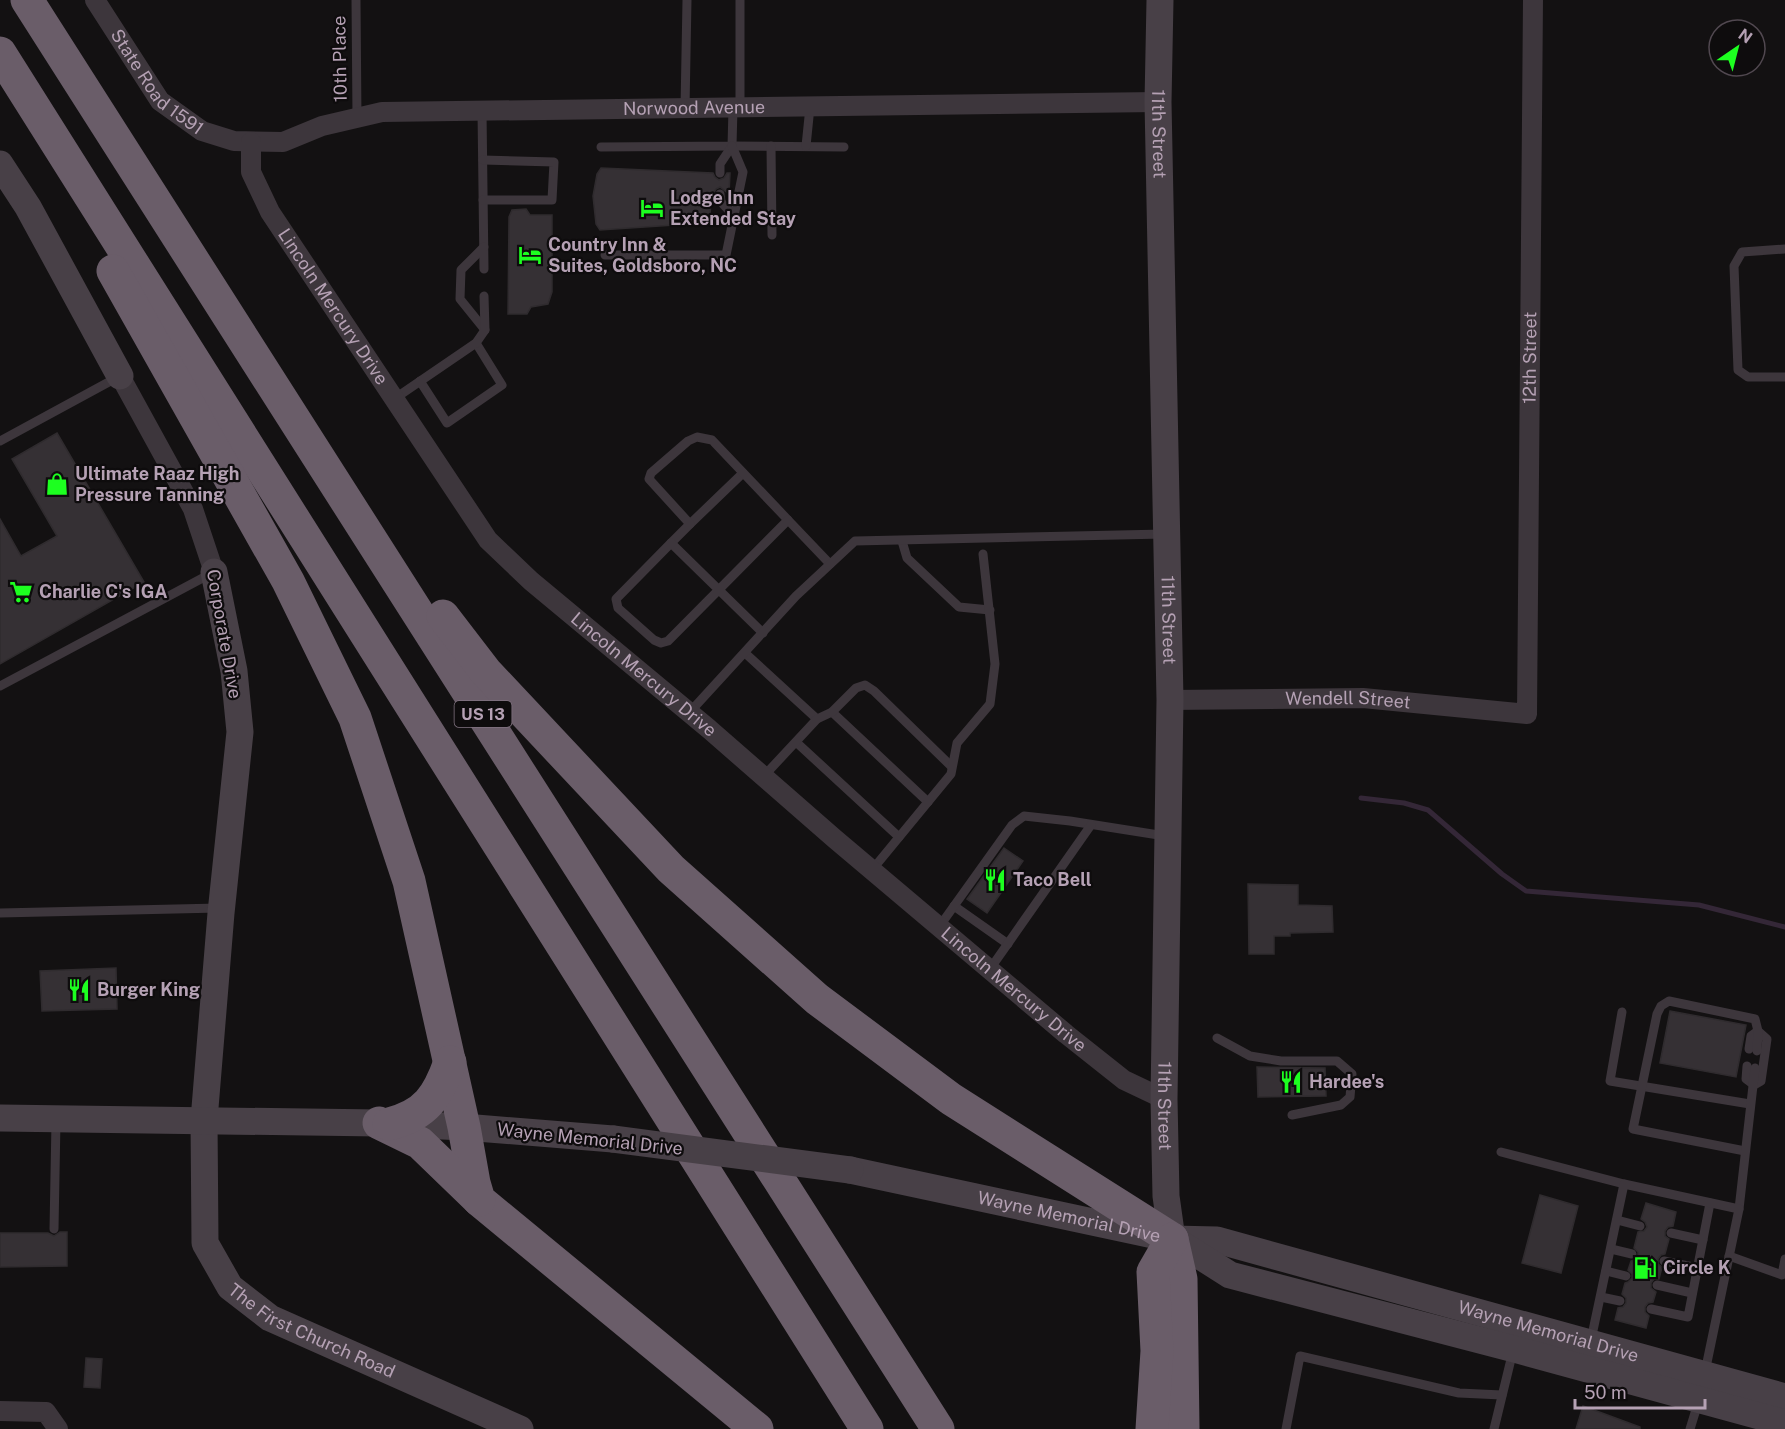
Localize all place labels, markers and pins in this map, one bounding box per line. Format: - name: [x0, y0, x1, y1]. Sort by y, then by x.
- place label: Lodge Inn Extended Stay: [670, 187, 796, 229]
- hotel icon: Lodge Inn Extended Stay: [639, 195, 665, 221]
- place label: Country Inn & Suites, Goldsboro, NC: [548, 234, 737, 276]
- hotel icon: Country Inn & Suites, Goldsboro, NC: [517, 242, 543, 268]
- place label: Ultimate Raaz High Pressure Tanning: [75, 463, 239, 505]
- shop icon: Ultimate Raaz High Pressure Tanning: [44, 471, 70, 497]
- supermarket icon: Charlie C's IGA: [8, 579, 34, 605]
- place label: Charlie C's IGA: [39, 581, 168, 602]
- restaurant icon: Taco Bell: [982, 867, 1008, 893]
- place label: Taco Bell: [1013, 869, 1092, 890]
- restaurant icon: Burger King: [66, 977, 92, 1003]
- place label: Burger King: [97, 979, 200, 1000]
- restaurant icon: Hardee's: [1278, 1069, 1304, 1095]
- place label: Hardee's: [1309, 1071, 1384, 1092]
- fuel station icon: Circle K: [1632, 1255, 1658, 1281]
- place label: Circle K: [1663, 1257, 1731, 1278]

